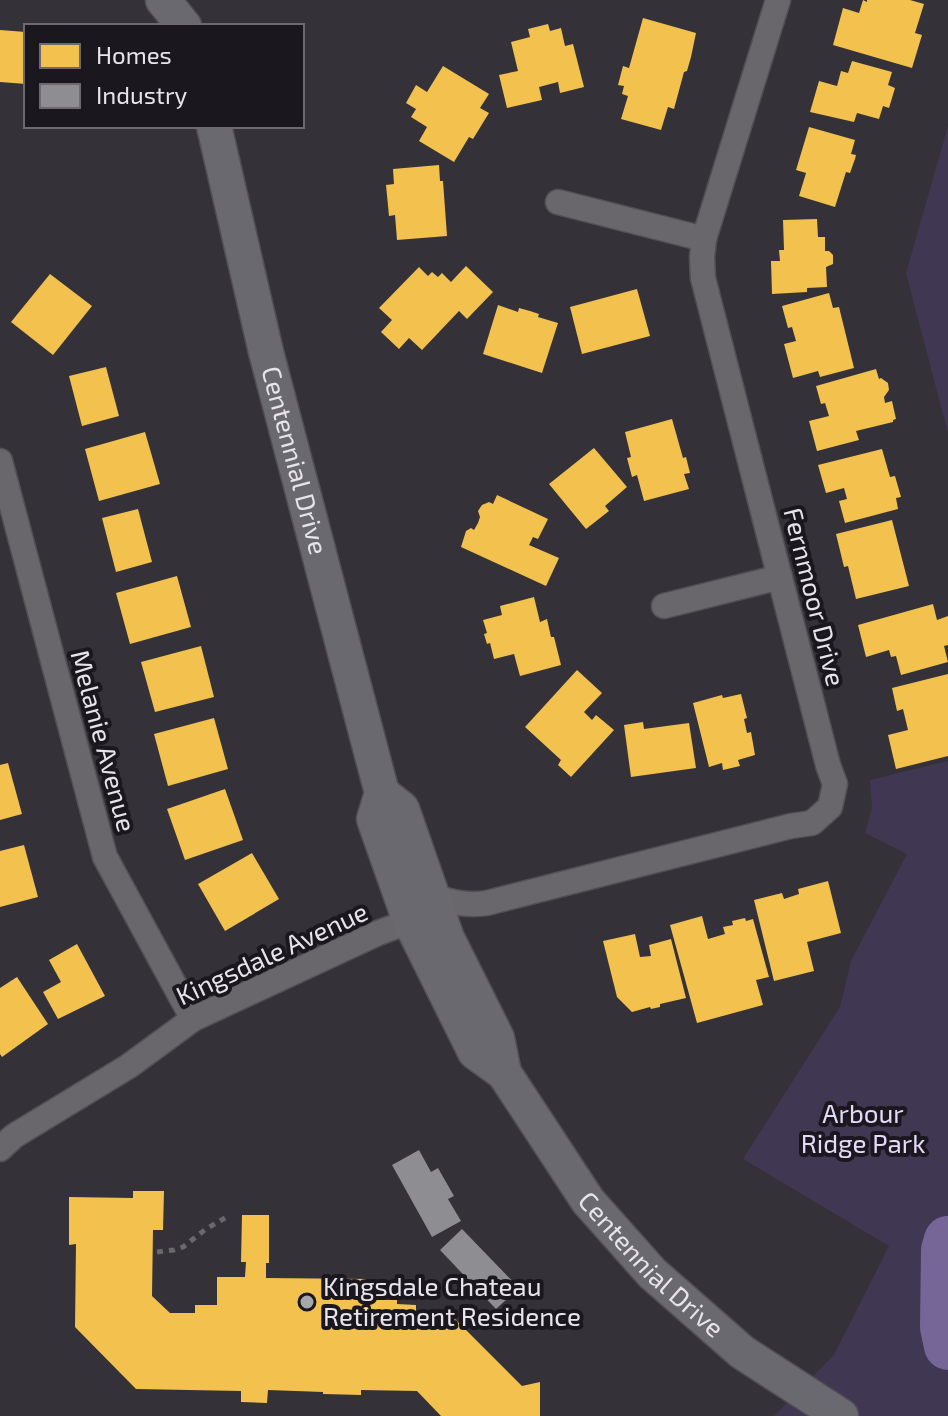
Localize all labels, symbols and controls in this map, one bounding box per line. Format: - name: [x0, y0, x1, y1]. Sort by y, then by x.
- legend: [24, 24, 304, 128]
- text: Homes: [96, 40, 172, 69]
- text: Industry: [96, 80, 188, 109]
- street label: Centennial Drive: [256, 363, 336, 557]
- street label: Fernmoor Drive: [778, 504, 853, 689]
- street label: Melanie Avenue: [65, 646, 144, 835]
- street label: Kingsdale Avenue: [171, 895, 372, 1011]
- park label: Arbour Ridge Park: [801, 1097, 925, 1158]
- street label: Centennial Drive: [573, 1184, 731, 1343]
- place label: Kingsdale Chateau Retirement Residence: [323, 1270, 581, 1331]
- marker: Kingsdale Chateau Retirement Residence: [298, 1293, 316, 1311]

